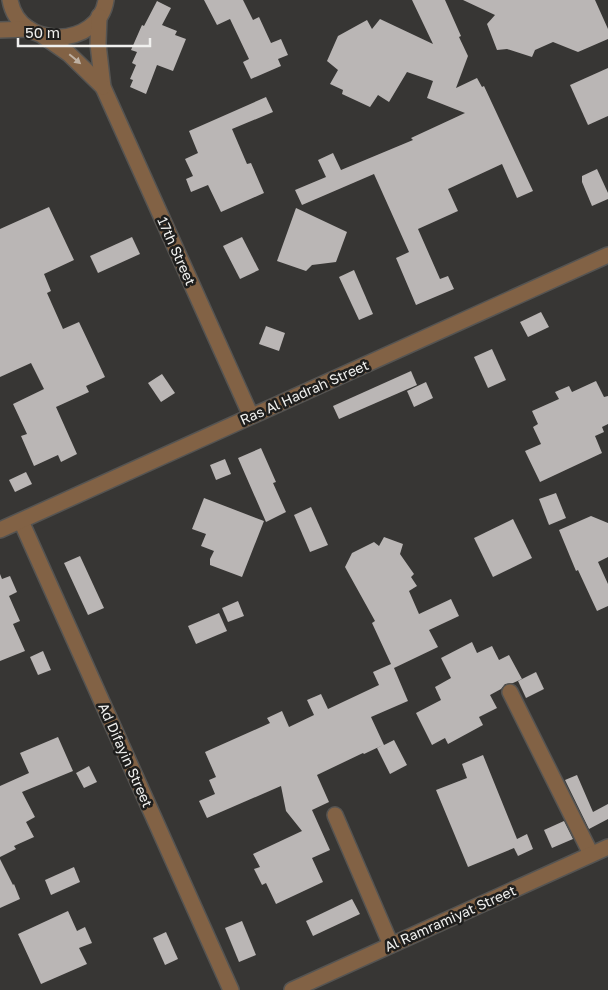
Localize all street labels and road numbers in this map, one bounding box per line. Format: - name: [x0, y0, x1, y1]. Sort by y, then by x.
- street label: 17th Street: [154, 214, 200, 288]
- street label: Ras Al Hadrah Street: [237, 356, 371, 428]
- street label: Ad Difayin Street: [95, 700, 157, 810]
- street label: Al Ramramiyat Street: [382, 881, 518, 955]

